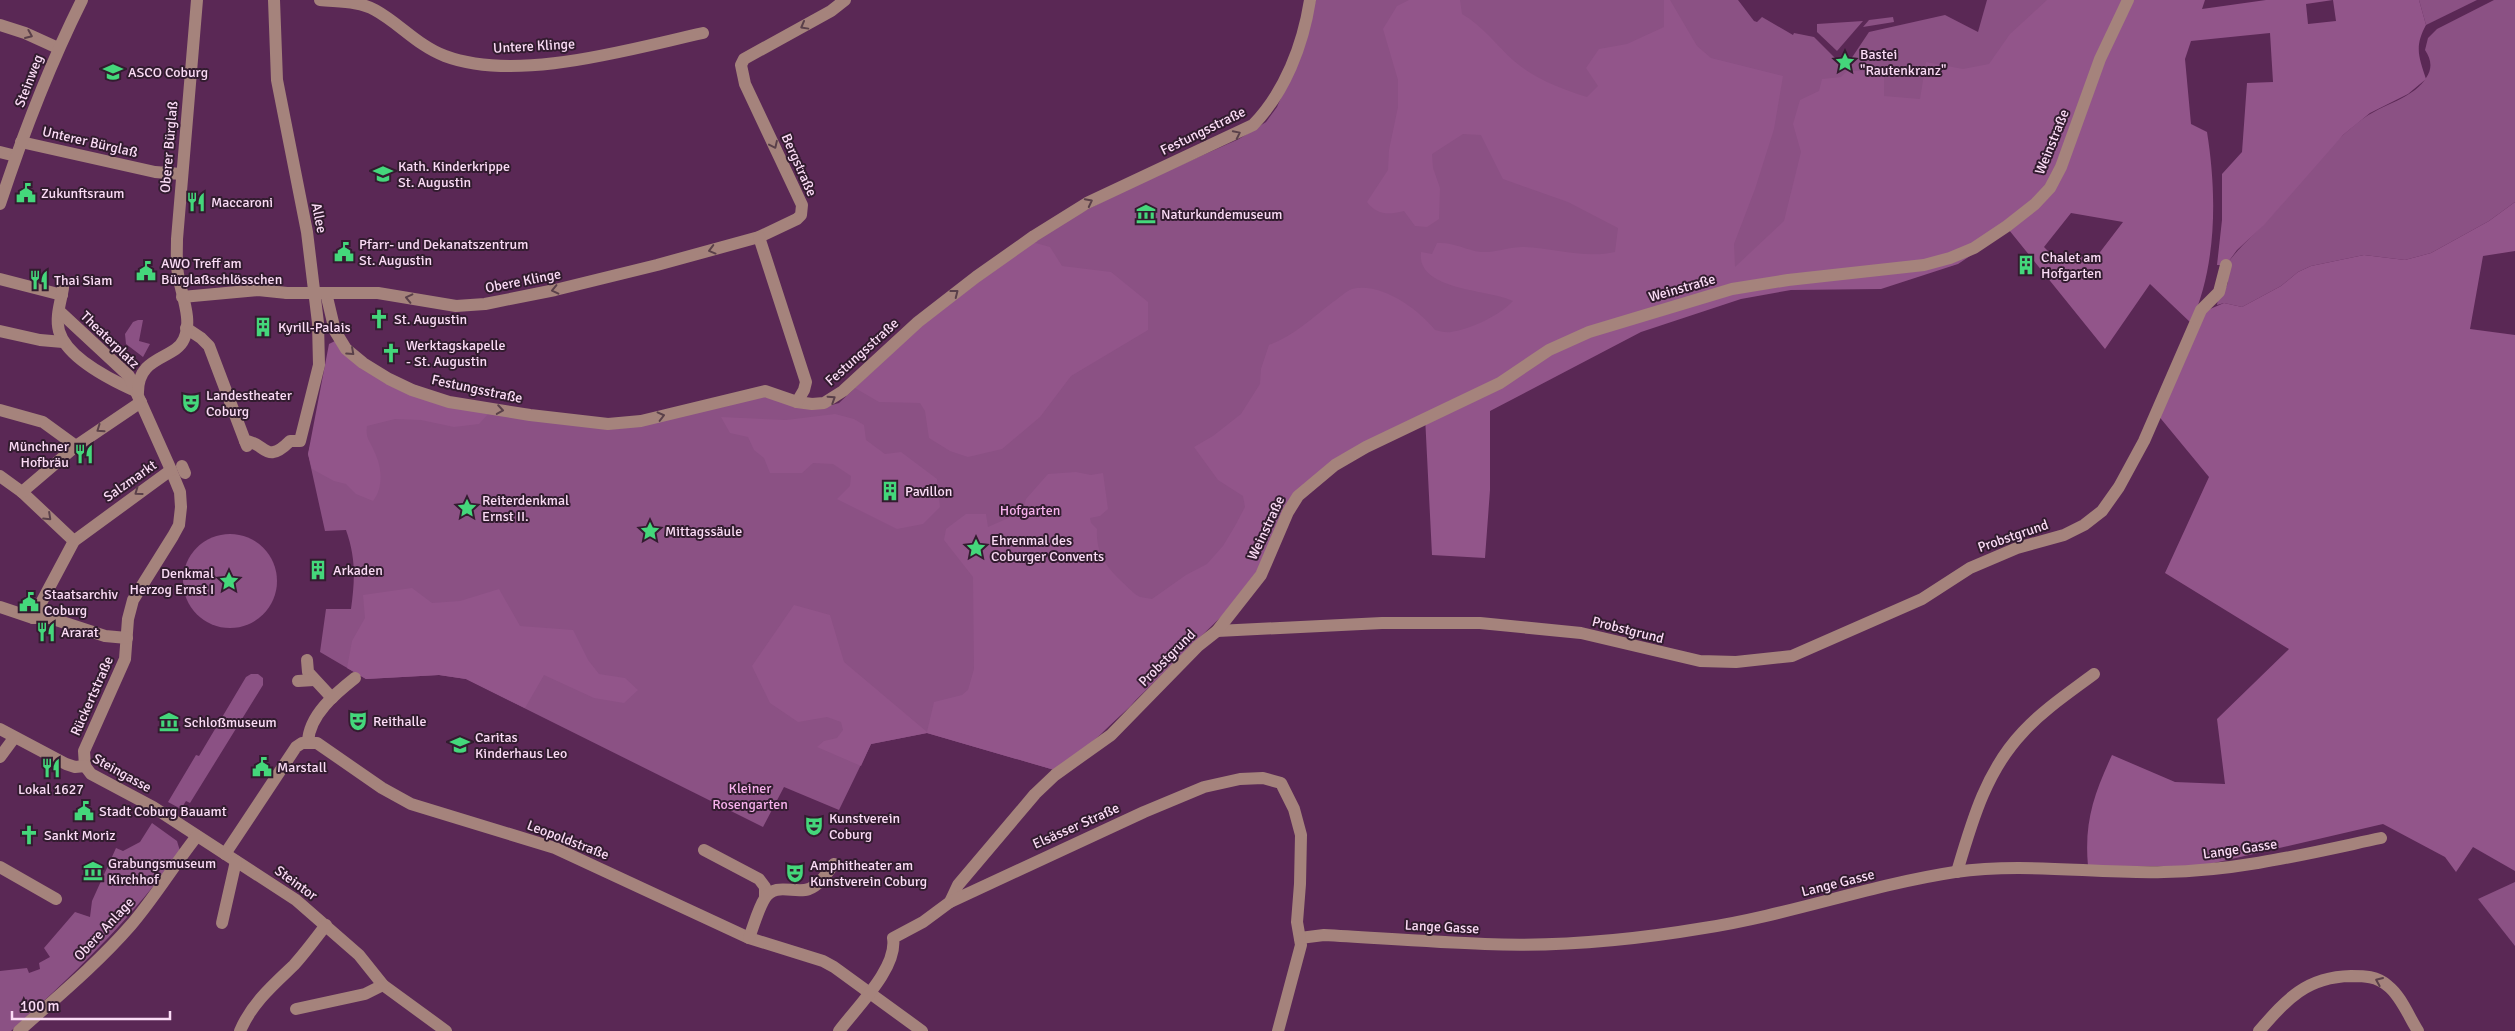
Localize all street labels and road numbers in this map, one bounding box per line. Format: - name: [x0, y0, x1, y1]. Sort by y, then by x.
- street label: Untere Klinge: [493, 35, 575, 57]
- street label: Steinweg: [11, 52, 47, 110]
- street label: Oberer Bürglaß: [157, 100, 182, 194]
- street label: Festungsstraße: [1158, 103, 1248, 159]
- street label: Weinstraße: [2031, 107, 2073, 177]
- street label: Unterer Bürglaß: [41, 123, 140, 161]
- street label: Bergstraße: [778, 131, 820, 199]
- street label: Allee: [308, 201, 330, 235]
- street label: Obere Klinge: [484, 265, 562, 297]
- street label: Weinstraße: [1647, 270, 1717, 306]
- street label: Theaterplatz: [77, 308, 143, 372]
- street label: Festungsstraße: [822, 315, 902, 389]
- street label: Festungsstraße: [430, 371, 524, 407]
- street label: Salzmarkt: [100, 457, 160, 505]
- street label: Weinstraße: [1244, 493, 1288, 563]
- street label: Probstgrund: [1975, 516, 2051, 556]
- street label: Probstgrund: [1590, 613, 1666, 647]
- street label: Probstgrund: [1135, 626, 1199, 690]
- street label: Rückertstraße: [67, 654, 117, 738]
- street label: Steingasse: [90, 750, 154, 796]
- street label: Elsässer Straße: [1030, 799, 1122, 853]
- street label: Leopoldstraße: [525, 817, 611, 863]
- street label: Lange Gasse: [2202, 835, 2278, 863]
- street label: Steintor: [272, 862, 321, 905]
- street label: Lange Gasse: [1800, 866, 1876, 900]
- street label: Obere Anlage: [70, 894, 138, 964]
- street label: Lange Gasse: [1404, 917, 1480, 937]

